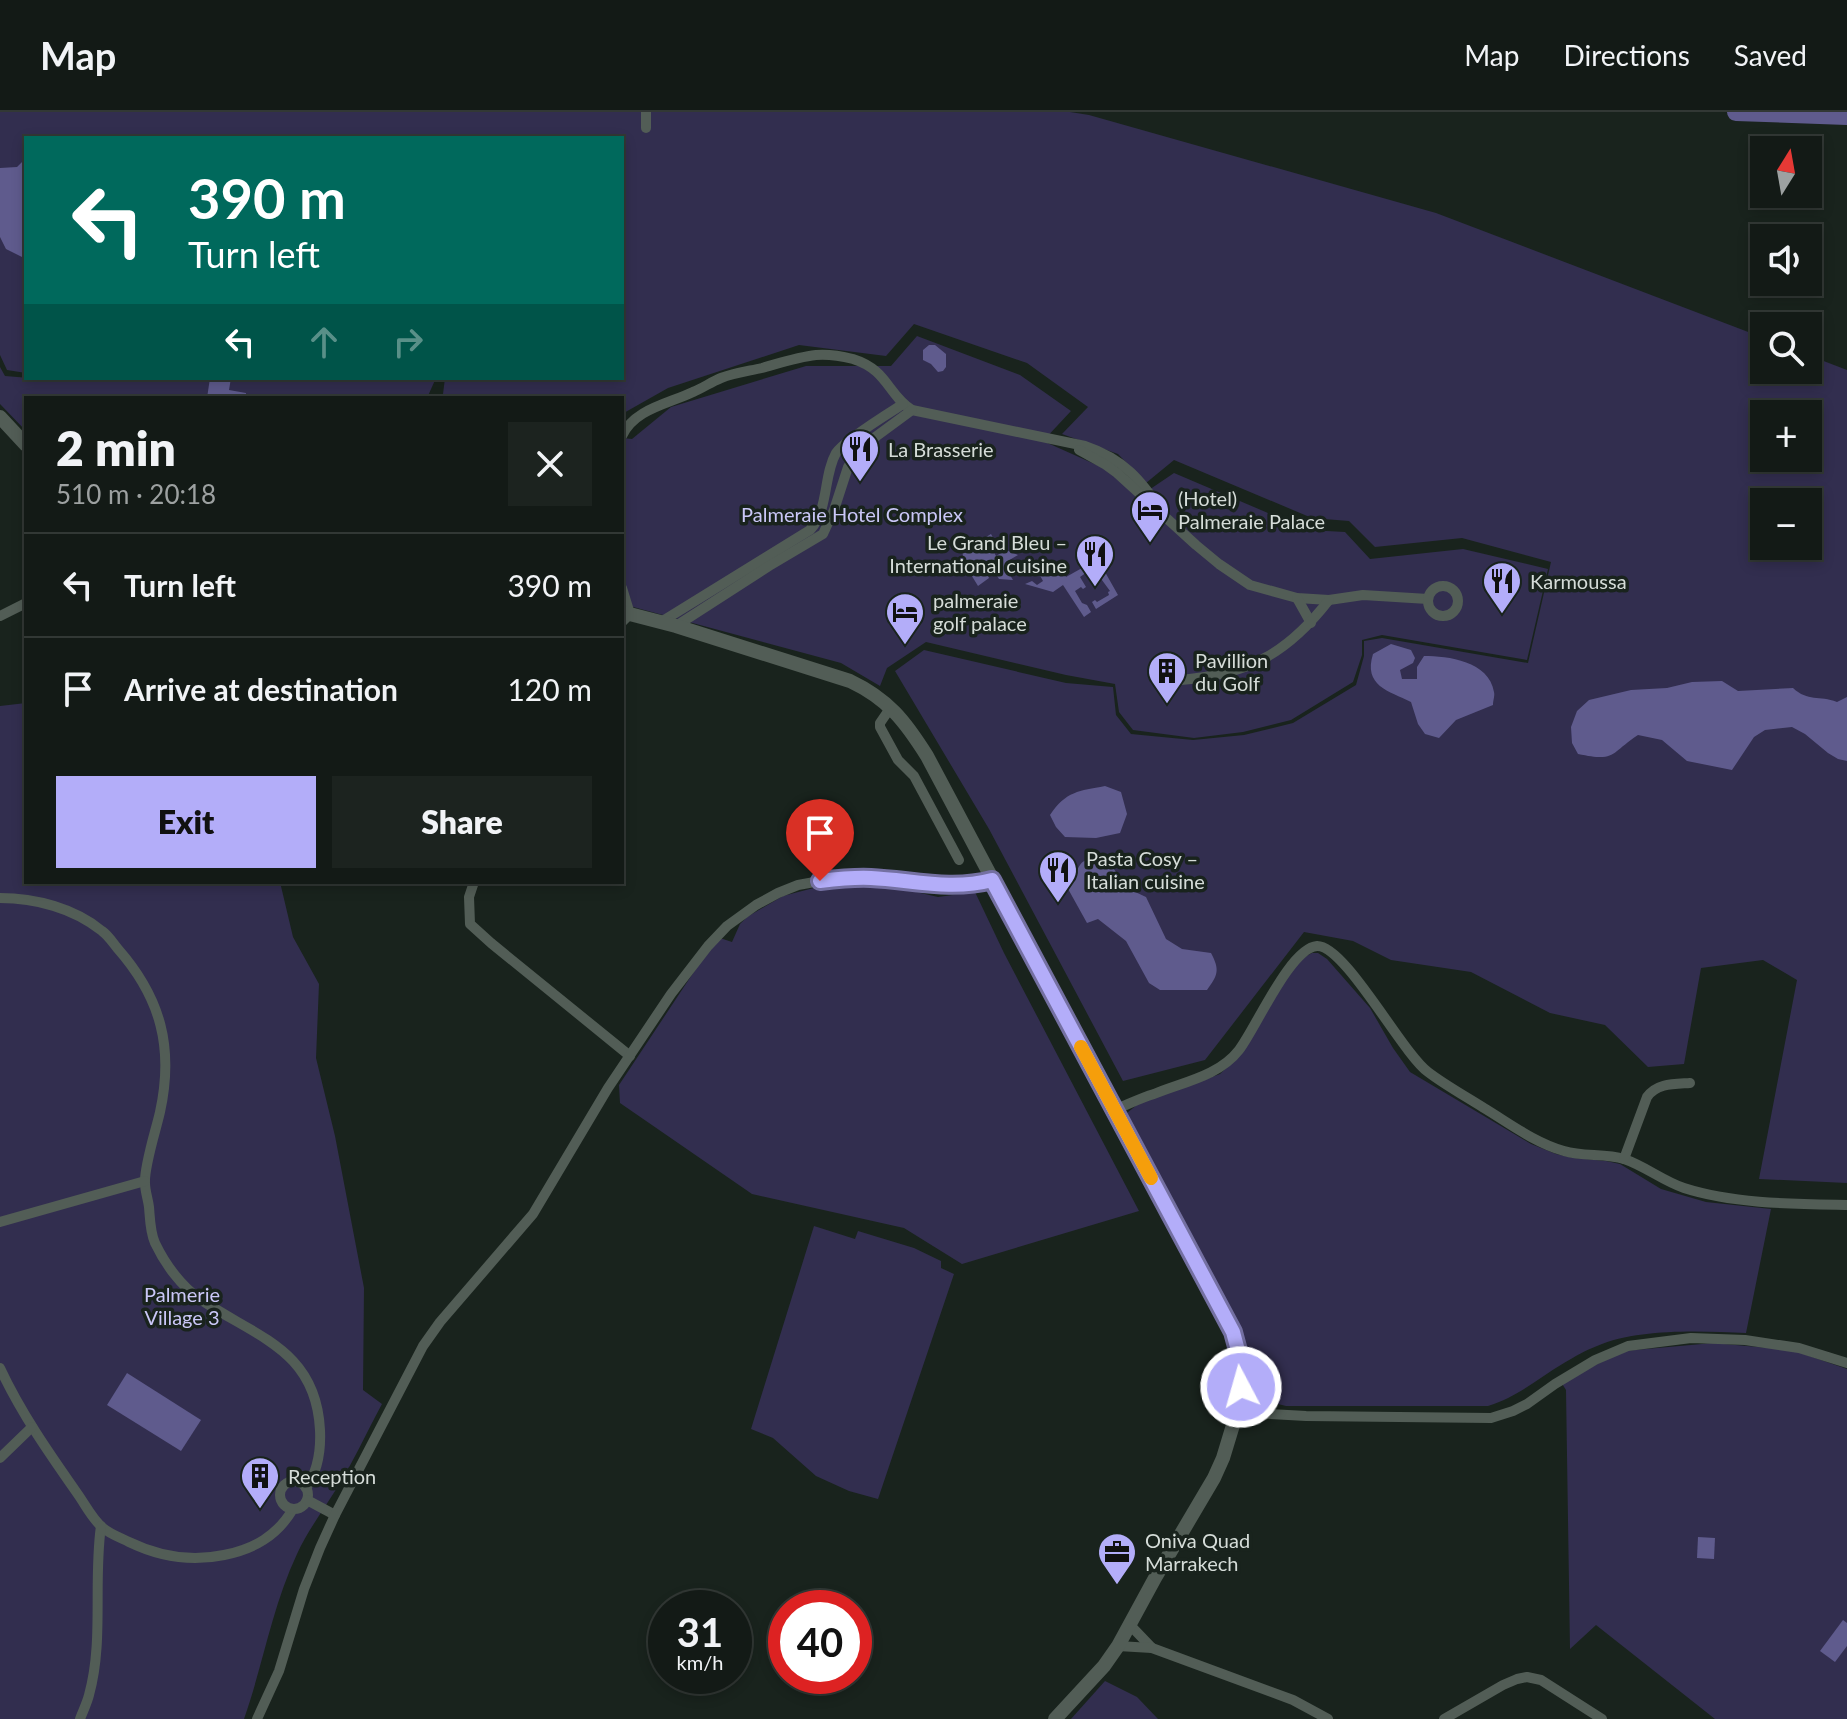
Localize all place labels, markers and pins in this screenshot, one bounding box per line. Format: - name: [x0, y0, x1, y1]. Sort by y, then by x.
- restaurant icon: La Brasserie: [839, 428, 881, 483]
- place label: La Brasserie: [888, 437, 994, 461]
- place label: (Hotel) Palmeraie Palace: [1178, 486, 1325, 533]
- hotel icon: (Hotel) Palmeraie Palace: [1129, 489, 1171, 544]
- place label: Le Grand Bleu – International cuisine: [889, 530, 1067, 577]
- restaurant icon: Le Grand Bleu – International cuisine: [1074, 533, 1116, 588]
- restaurant icon: Karmoussa: [1481, 560, 1523, 615]
- place label: Karmoussa: [1530, 569, 1627, 593]
- place label: palmeraie golf palace: [933, 588, 1027, 635]
- hotel icon: palmeraie golf palace: [884, 591, 926, 646]
- place label: Pavillion du Golf: [1195, 648, 1268, 695]
- building icon: Pavillion du Golf: [1146, 650, 1188, 705]
- pin: [786, 799, 854, 881]
- place label: Pasta Cosy – Italian cuisine: [1086, 846, 1205, 893]
- restaurant icon: Pasta Cosy – Italian cuisine: [1037, 849, 1079, 904]
- building icon: Reception: [239, 1455, 281, 1510]
- place label: Reception: [288, 1464, 376, 1488]
- place label: Oniva Quad Marrakech: [1145, 1528, 1250, 1575]
- office icon: Oniva Quad Marrakech: [1096, 1531, 1138, 1586]

